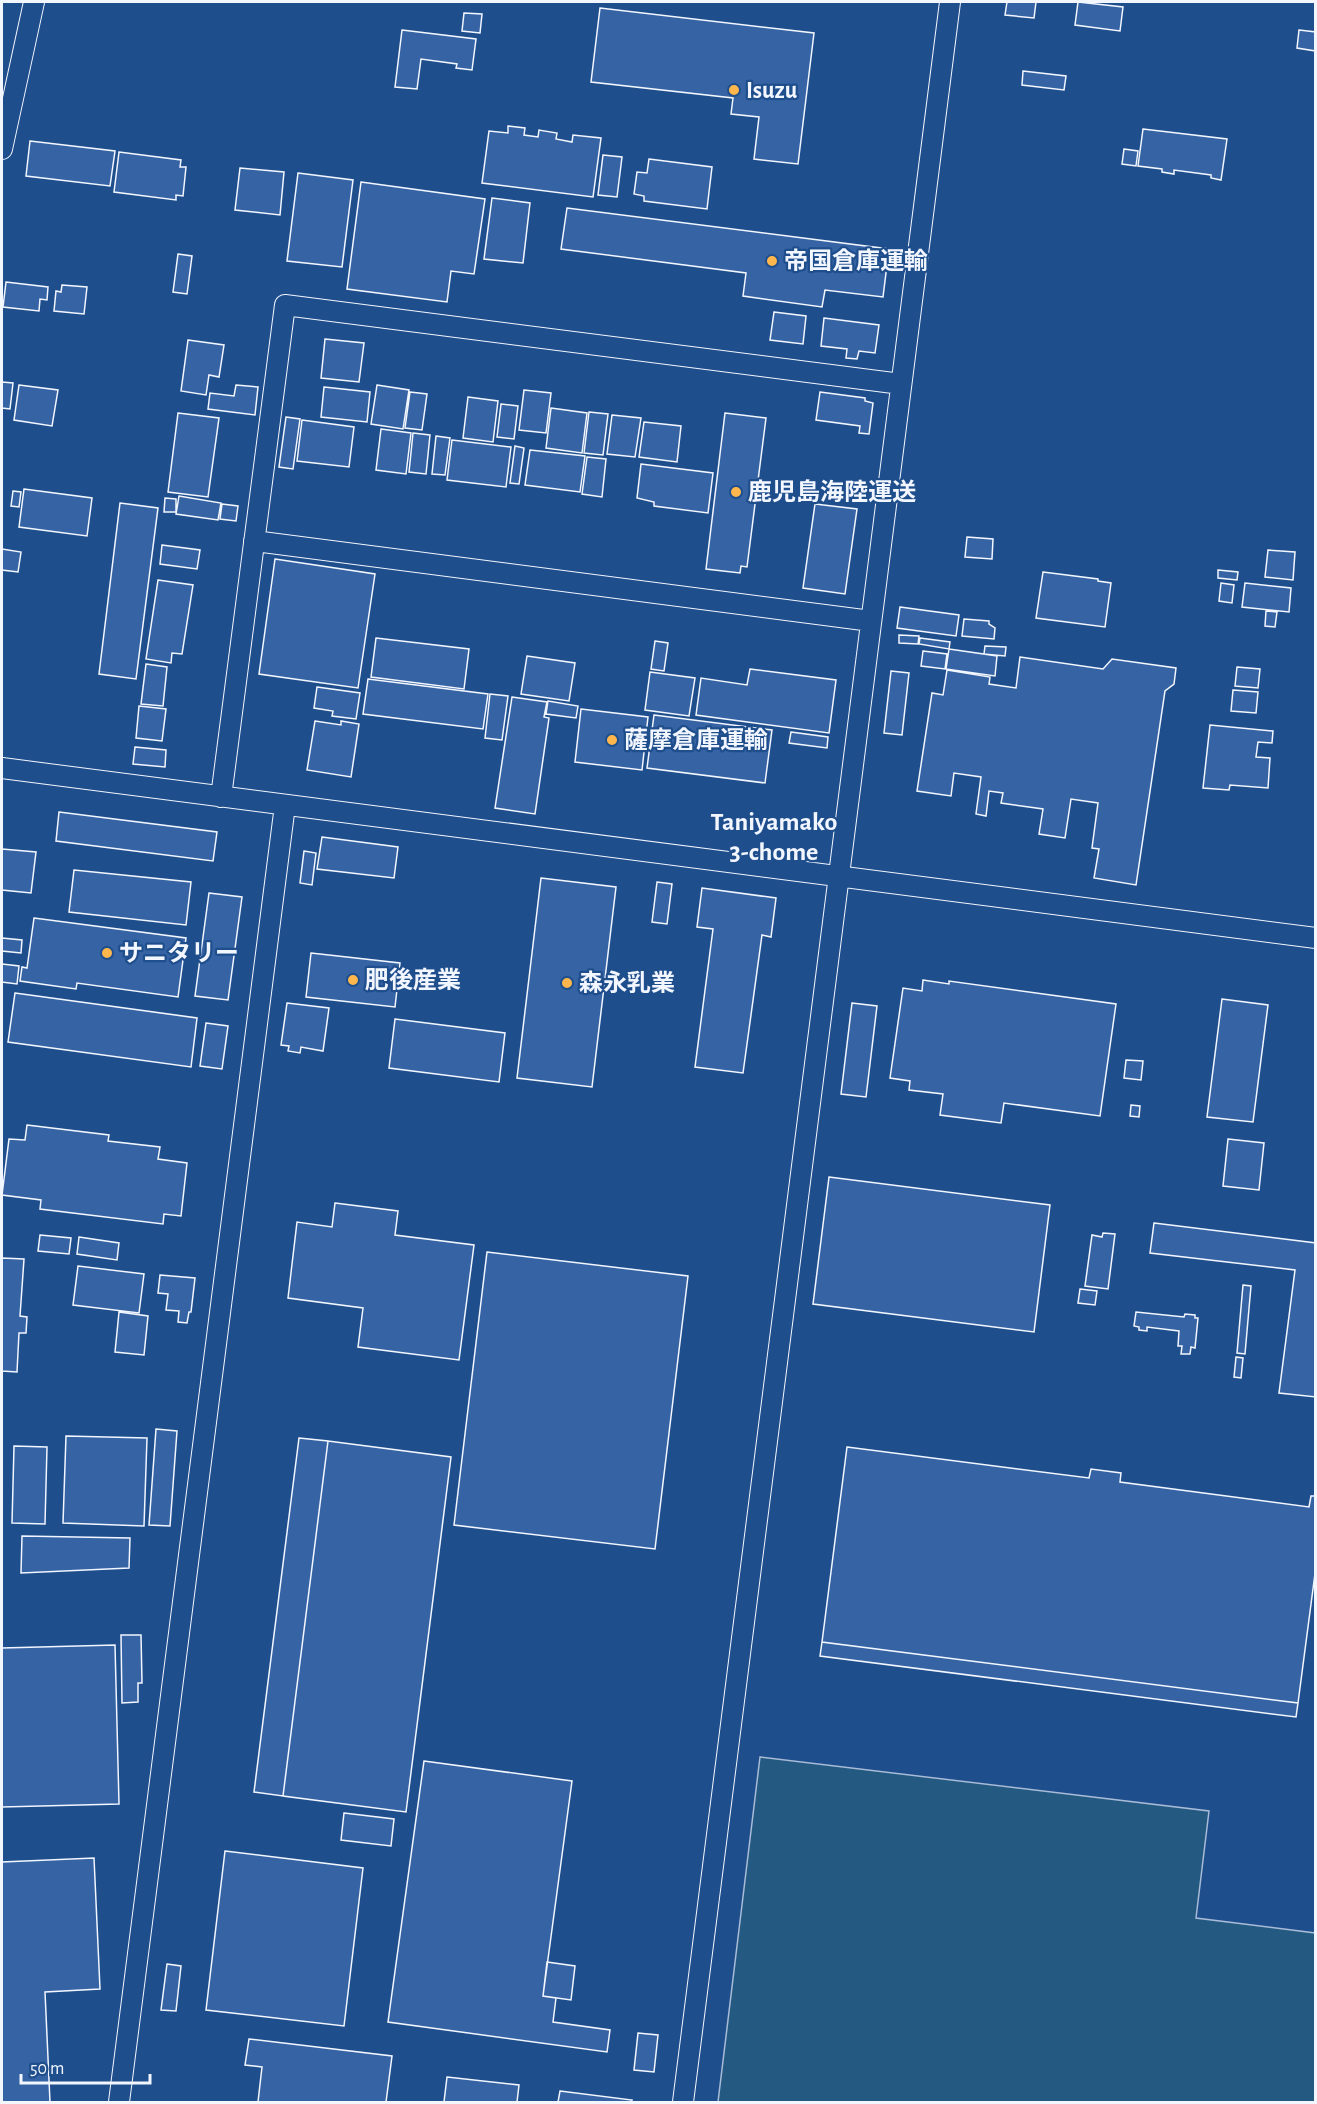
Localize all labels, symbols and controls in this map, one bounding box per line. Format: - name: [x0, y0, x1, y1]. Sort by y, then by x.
- place label: Isuzu: [746, 79, 798, 103]
- marker: Isuzu: [727, 83, 741, 97]
- place label: 帝国倉庫運輸: [784, 248, 928, 274]
- marker: 帝国倉庫運輸: [765, 254, 779, 268]
- place label: 鹿児島海陸運送: [748, 479, 916, 505]
- marker: 鹿児島海陸運送: [729, 485, 743, 499]
- place label: 薩摩倉庫運輸: [624, 727, 768, 753]
- marker: 薩摩倉庫運輸: [605, 733, 619, 747]
- district label: Taniyamako 3-chome: [711, 809, 838, 865]
- place label: サニタリー: [119, 940, 239, 966]
- marker: サニタリー: [100, 946, 114, 960]
- place label: 肥後産業: [365, 967, 461, 993]
- place label: 森永乳業: [579, 970, 675, 996]
- marker: 肥後産業: [346, 973, 360, 987]
- marker: 森永乳業: [560, 976, 574, 990]
- scale bar: [21, 2047, 150, 2085]
- text: 50 m: [30, 2060, 64, 2078]

